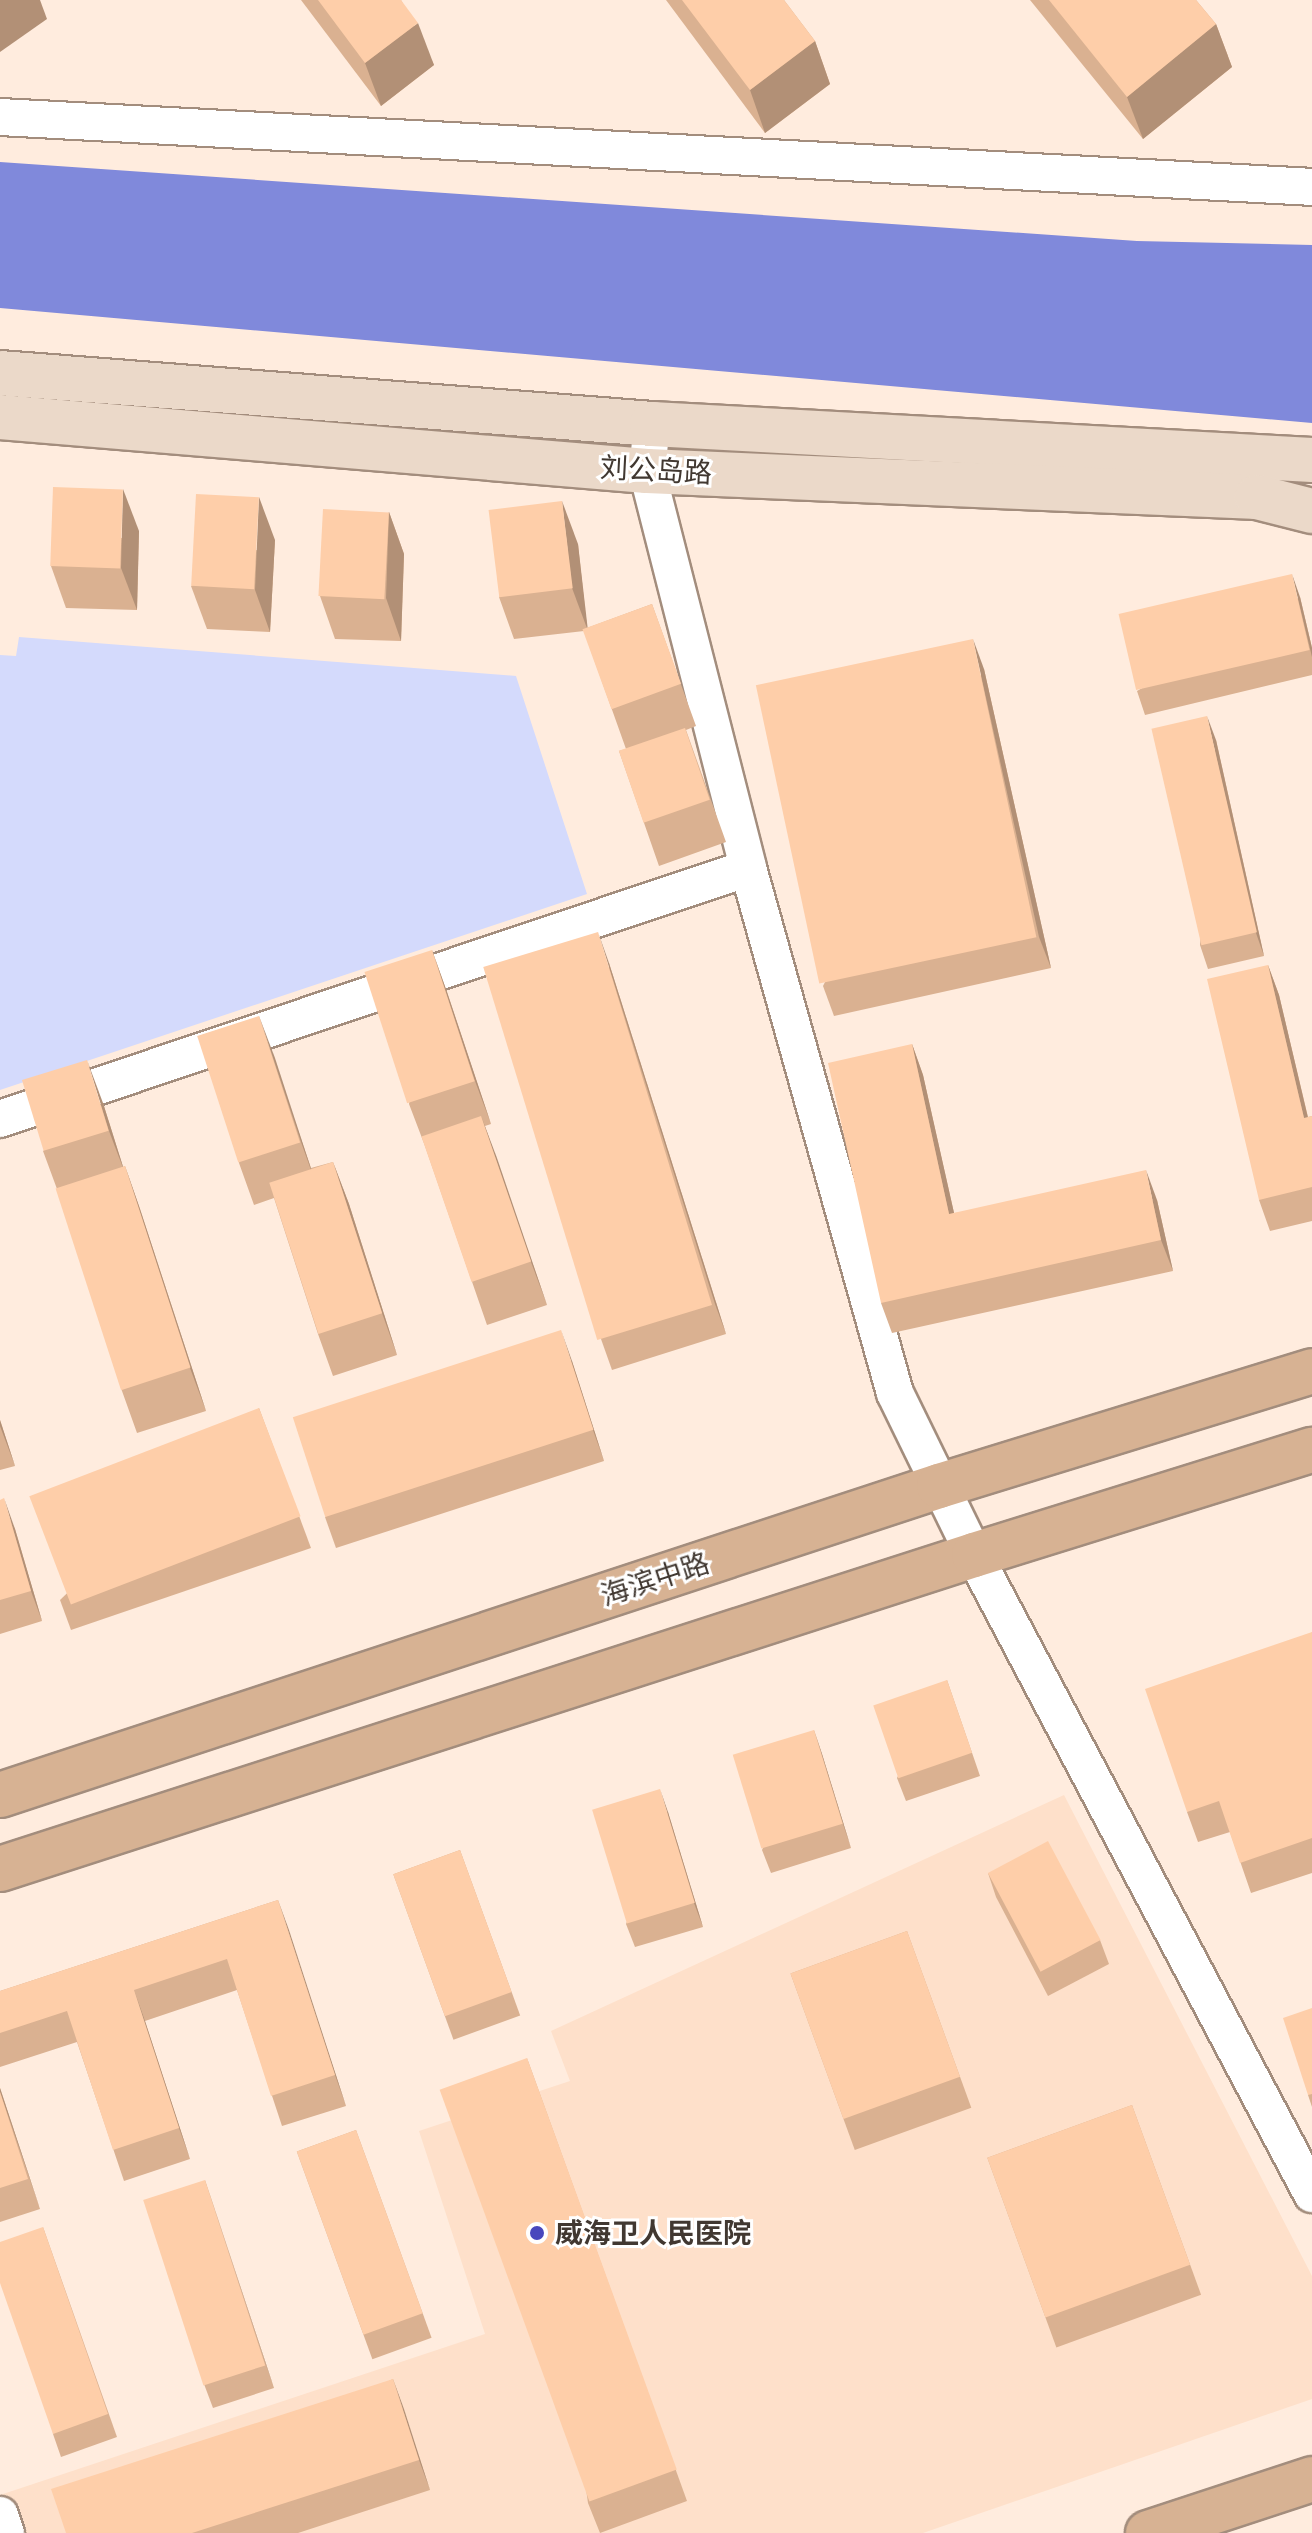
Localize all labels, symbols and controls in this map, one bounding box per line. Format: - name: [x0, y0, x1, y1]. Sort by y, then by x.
- street label: 刘公岛路: [599, 450, 713, 490]
- street label: 海滨中路: [597, 1546, 713, 1612]
- place label: 威海卫人民医院: [555, 2216, 751, 2250]
- marker: 威海卫人民医院: [526, 2222, 548, 2244]

